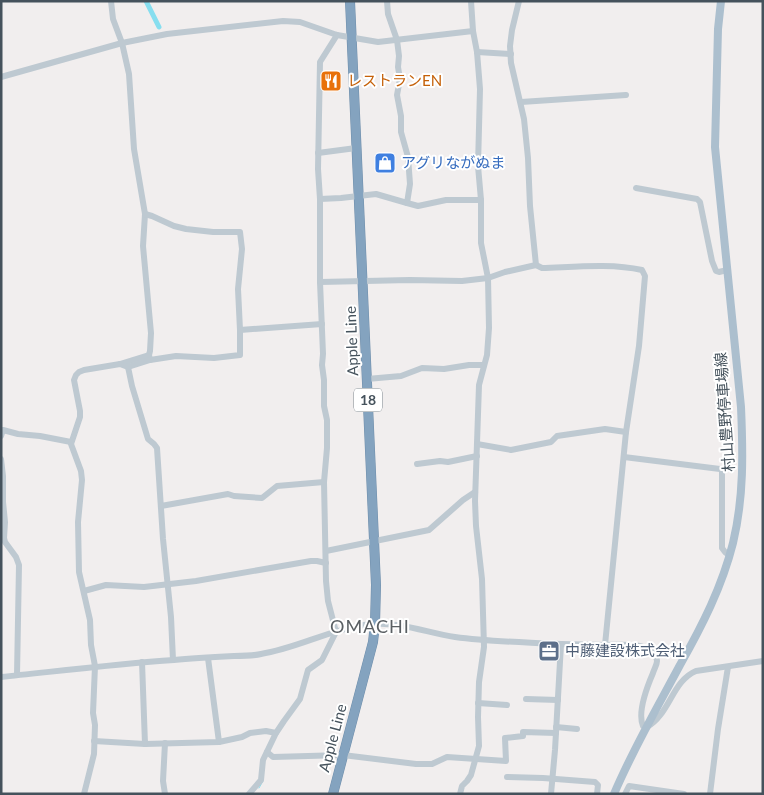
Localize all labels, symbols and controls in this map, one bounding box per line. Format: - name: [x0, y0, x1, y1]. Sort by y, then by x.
- restaurant icon: レストランEN: [319, 69, 343, 93]
- place label: レストランEN: [347, 71, 442, 89]
- shop icon: アグリながぬま: [373, 151, 397, 175]
- place label: アグリながぬま: [401, 153, 505, 171]
- street label: Apple Line: [341, 306, 361, 376]
- street label: 村山豊野停車場線: [711, 352, 737, 473]
- road number: 18: [354, 388, 382, 412]
- district label: OMACHI: [330, 615, 410, 637]
- office icon: 中藤建設株式会社: [537, 639, 561, 663]
- place label: 中藤建設株式会社: [565, 641, 685, 659]
- street label: Apple Line: [314, 702, 350, 774]

